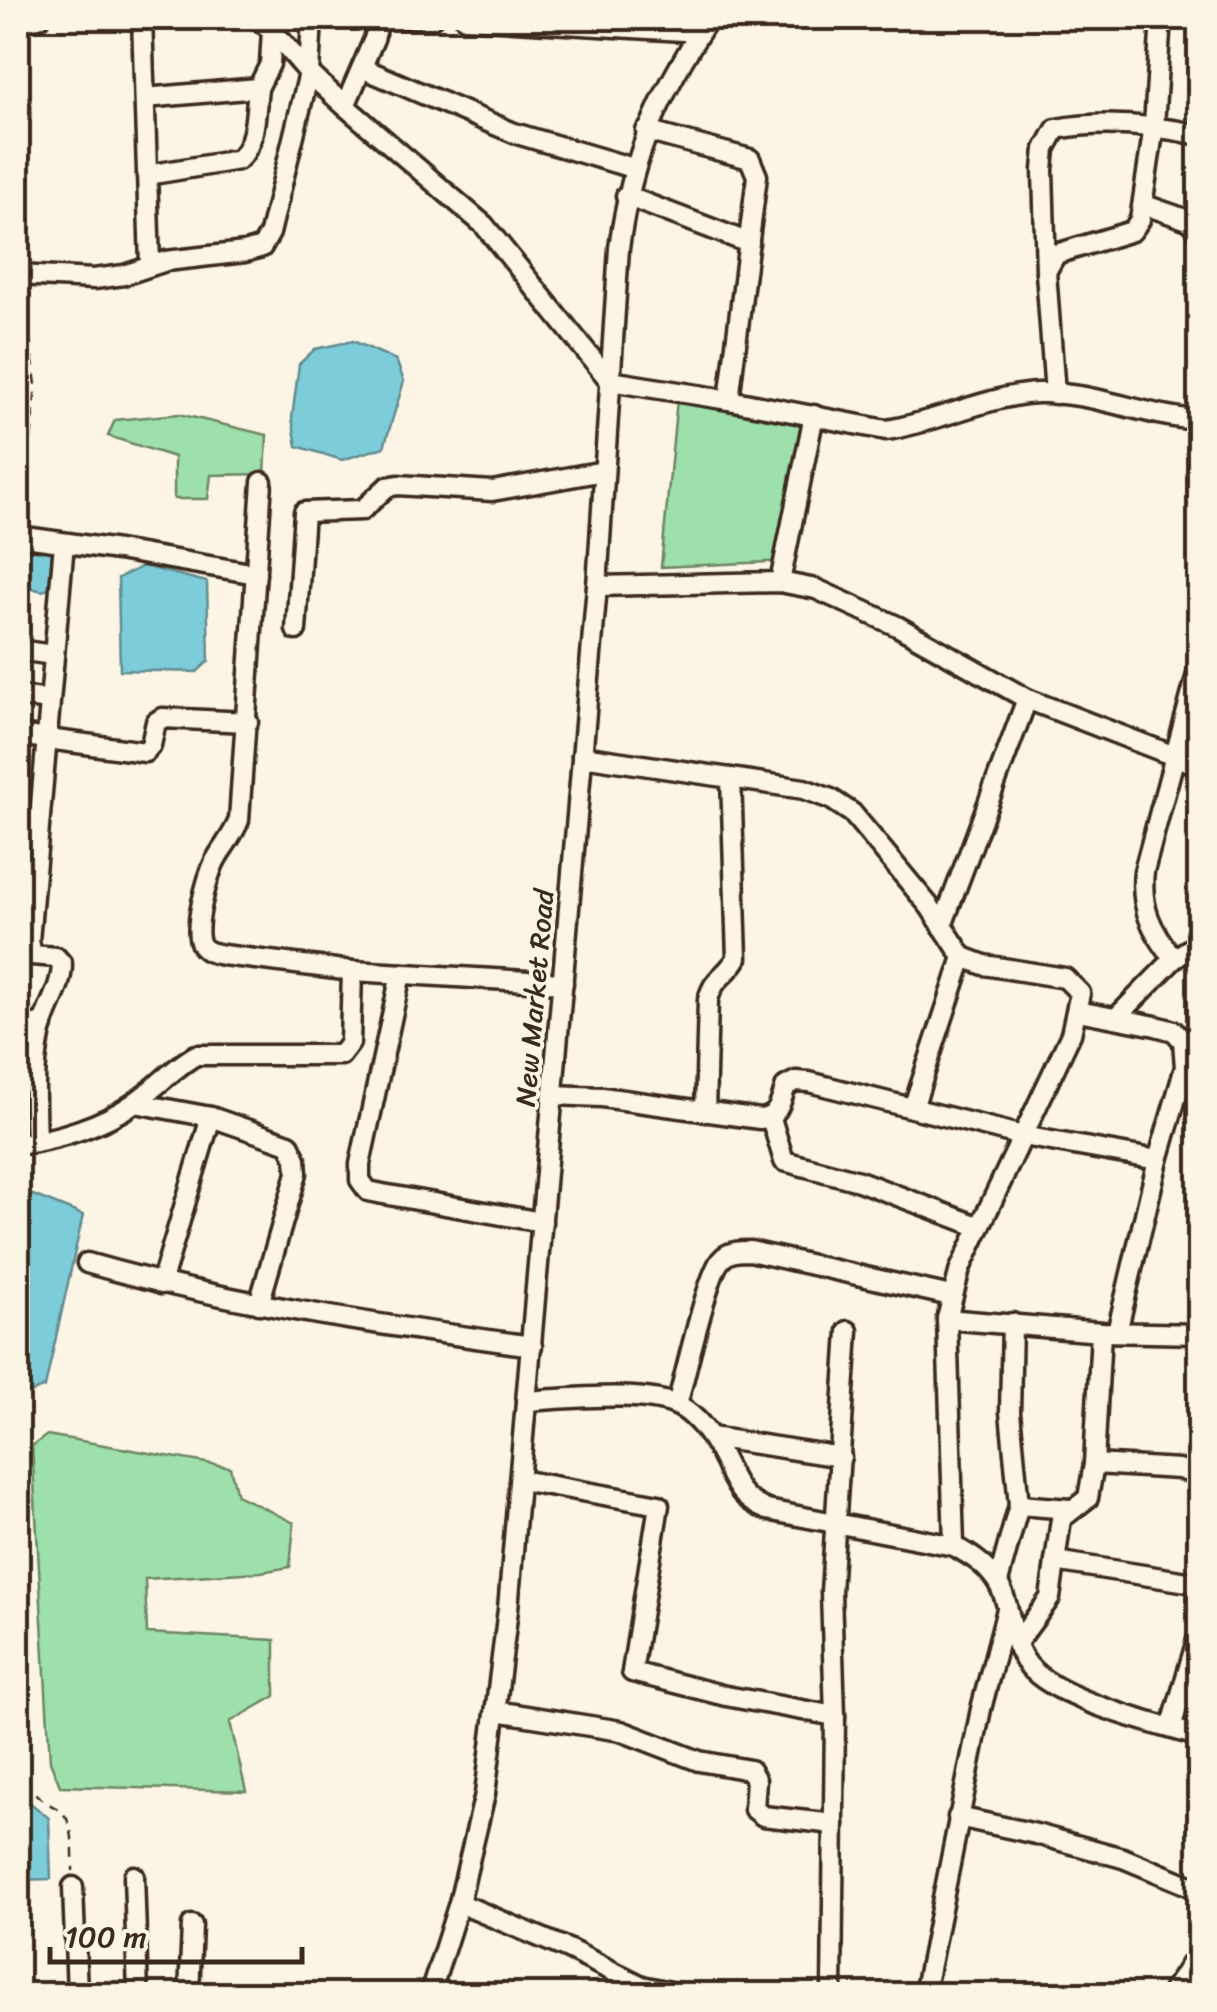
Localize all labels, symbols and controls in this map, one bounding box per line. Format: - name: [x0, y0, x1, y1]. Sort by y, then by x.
- street label: New Market Road: [501, 885, 569, 1109]
- scale bar: [50, 1902, 302, 1964]
- text: 100 m: [65, 1910, 147, 1964]

